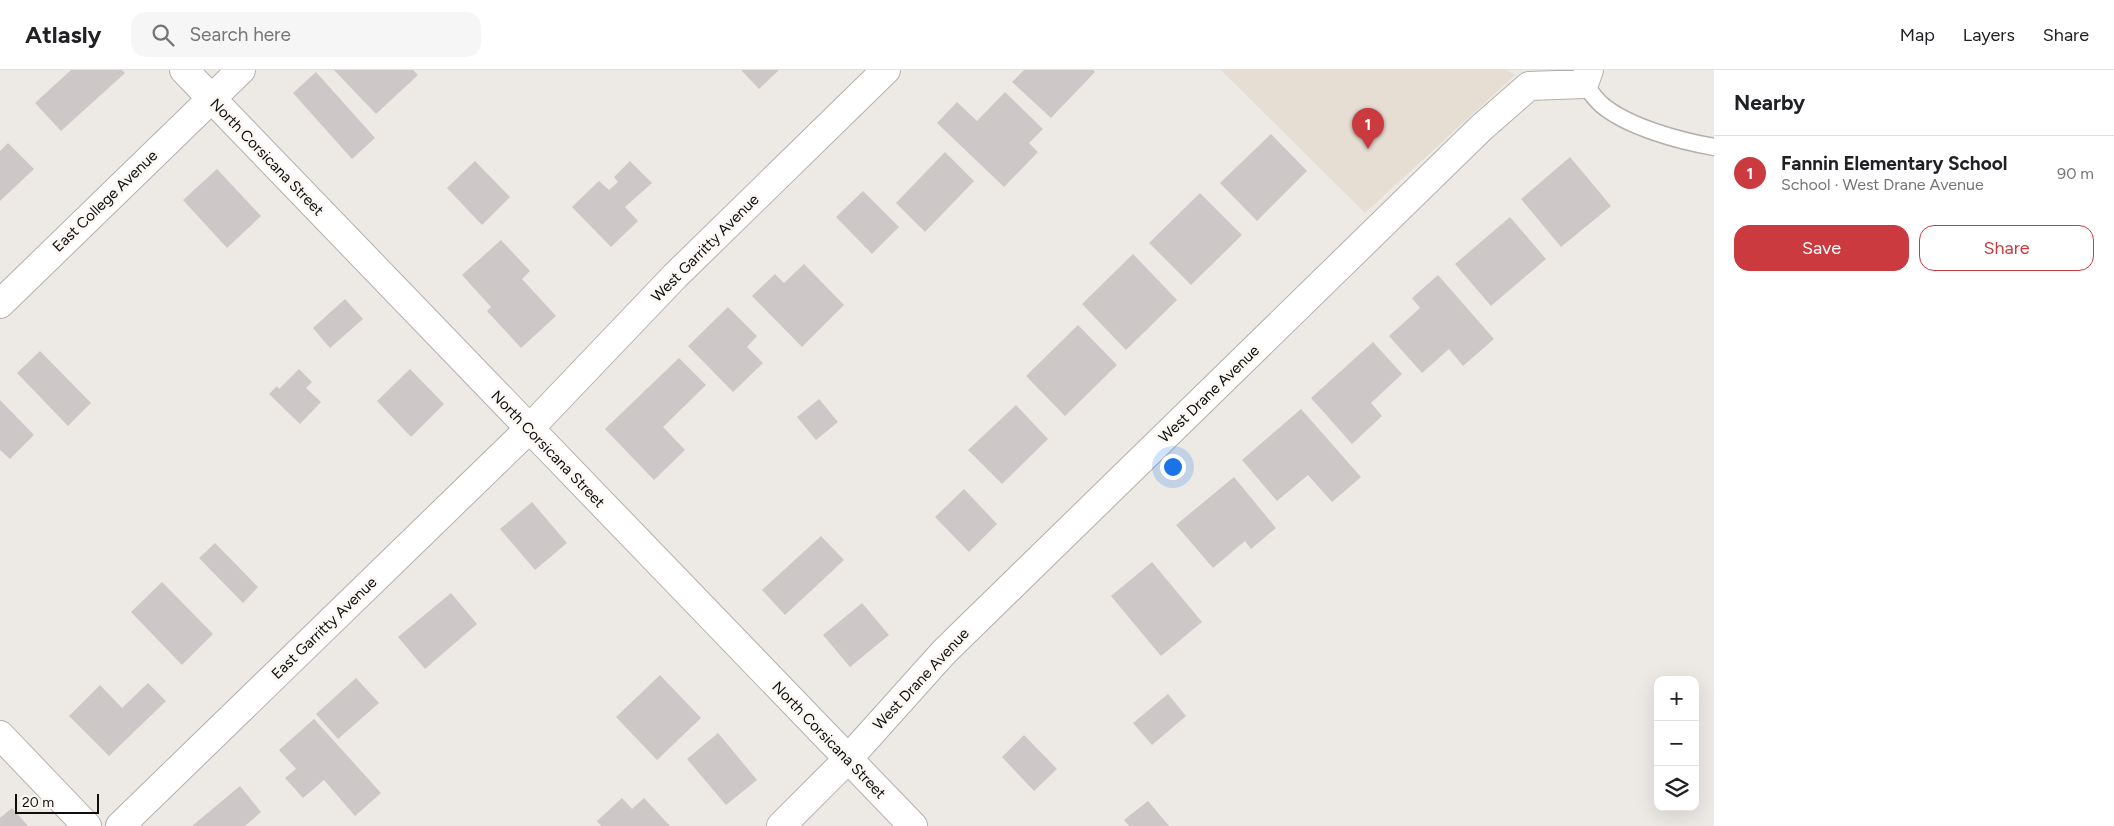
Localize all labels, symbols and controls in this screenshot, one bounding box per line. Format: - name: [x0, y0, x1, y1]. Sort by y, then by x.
- search box: [131, 12, 481, 57]
- text: Atlasly: [25, 20, 101, 49]
- icon: search: [149, 21, 177, 49]
- text: Search here: [189, 23, 291, 46]
- text: Map: [1900, 24, 1935, 46]
- text: Layers: [1963, 24, 2015, 46]
- text: Share: [2043, 24, 2089, 46]
- text: Nearby: [1734, 90, 1805, 115]
- street label: North Corsicana Street: [206, 95, 328, 219]
- pin: 1: [1352, 108, 1384, 149]
- street label: East College Avenue: [49, 146, 161, 256]
- text: Fannin Elementary School: [1781, 152, 2007, 175]
- text: 1: [1747, 164, 1753, 183]
- text: 90 m: [2057, 164, 2094, 183]
- text: School · West Drane Avenue: [1781, 175, 1984, 194]
- street label: West Garritty Avenue: [647, 190, 763, 306]
- button: Save: [1734, 225, 1909, 271]
- button: Share: [1919, 225, 2094, 271]
- street label: West Drane Avenue: [1155, 342, 1263, 446]
- street label: North Corsicana Street: [487, 387, 609, 511]
- your location: [1160, 454, 1186, 480]
- street label: East Garritty Avenue: [268, 573, 380, 683]
- street label: West Drane Avenue: [869, 624, 973, 734]
- map controls: [1654, 676, 1699, 811]
- button: +: [1654, 676, 1699, 721]
- street label: North Corsicana Street: [768, 678, 890, 802]
- button: −: [1654, 721, 1699, 766]
- button: layers: [1654, 766, 1699, 811]
- scale bar: [15, 791, 99, 814]
- text: 20 m: [22, 794, 54, 811]

